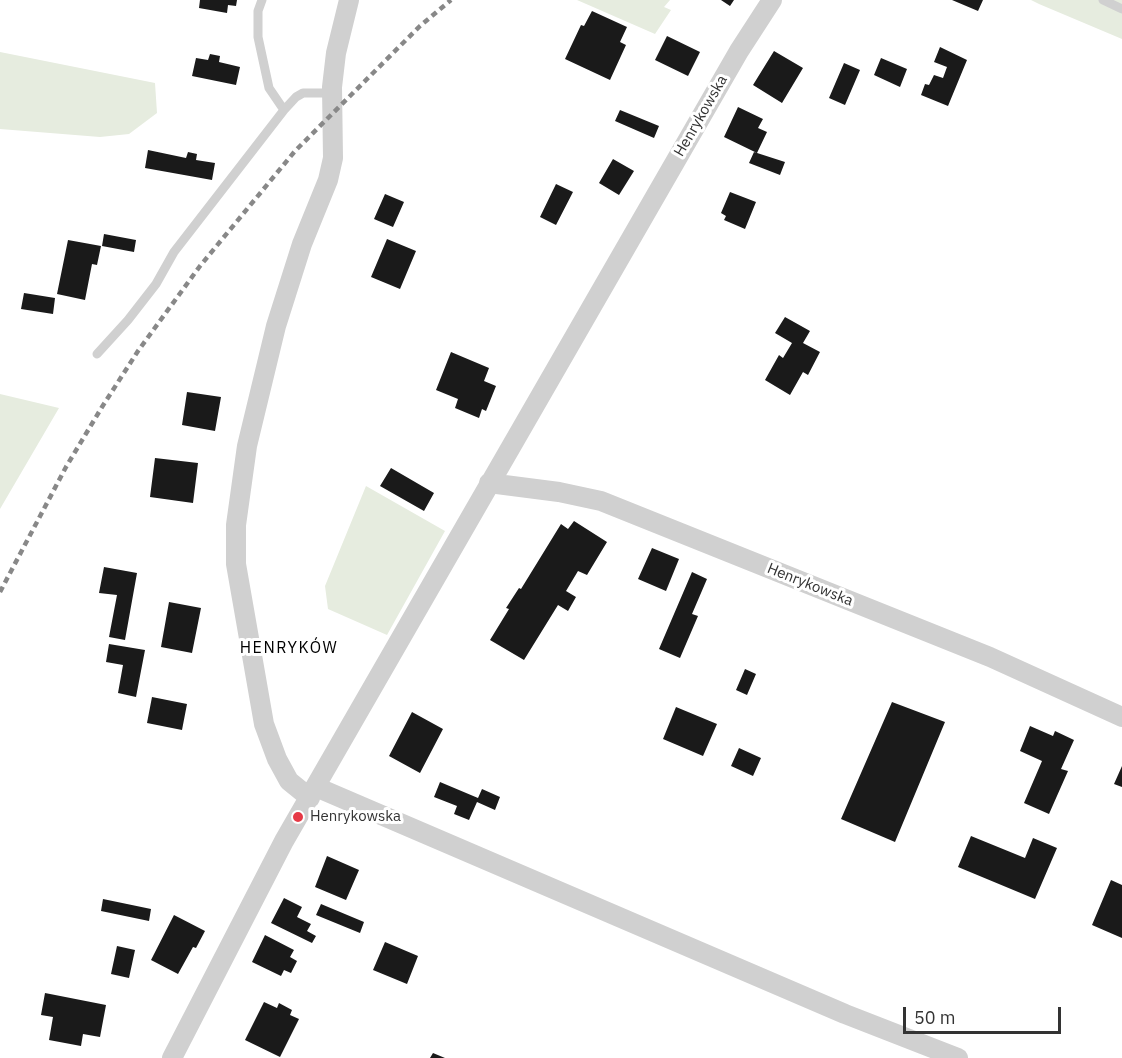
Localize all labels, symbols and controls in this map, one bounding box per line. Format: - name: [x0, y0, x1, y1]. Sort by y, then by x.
- street label: Henrykowska: [670, 72, 732, 160]
- street label: Henrykowska: [764, 560, 856, 610]
- district label: HENRYKÓW: [240, 638, 338, 658]
- place label: Henrykowska: [310, 808, 401, 826]
- marker: Henrykowska: [291, 810, 305, 824]
- scale bar: [906, 995, 1064, 1033]
- text: 50 m: [914, 1006, 956, 1029]

